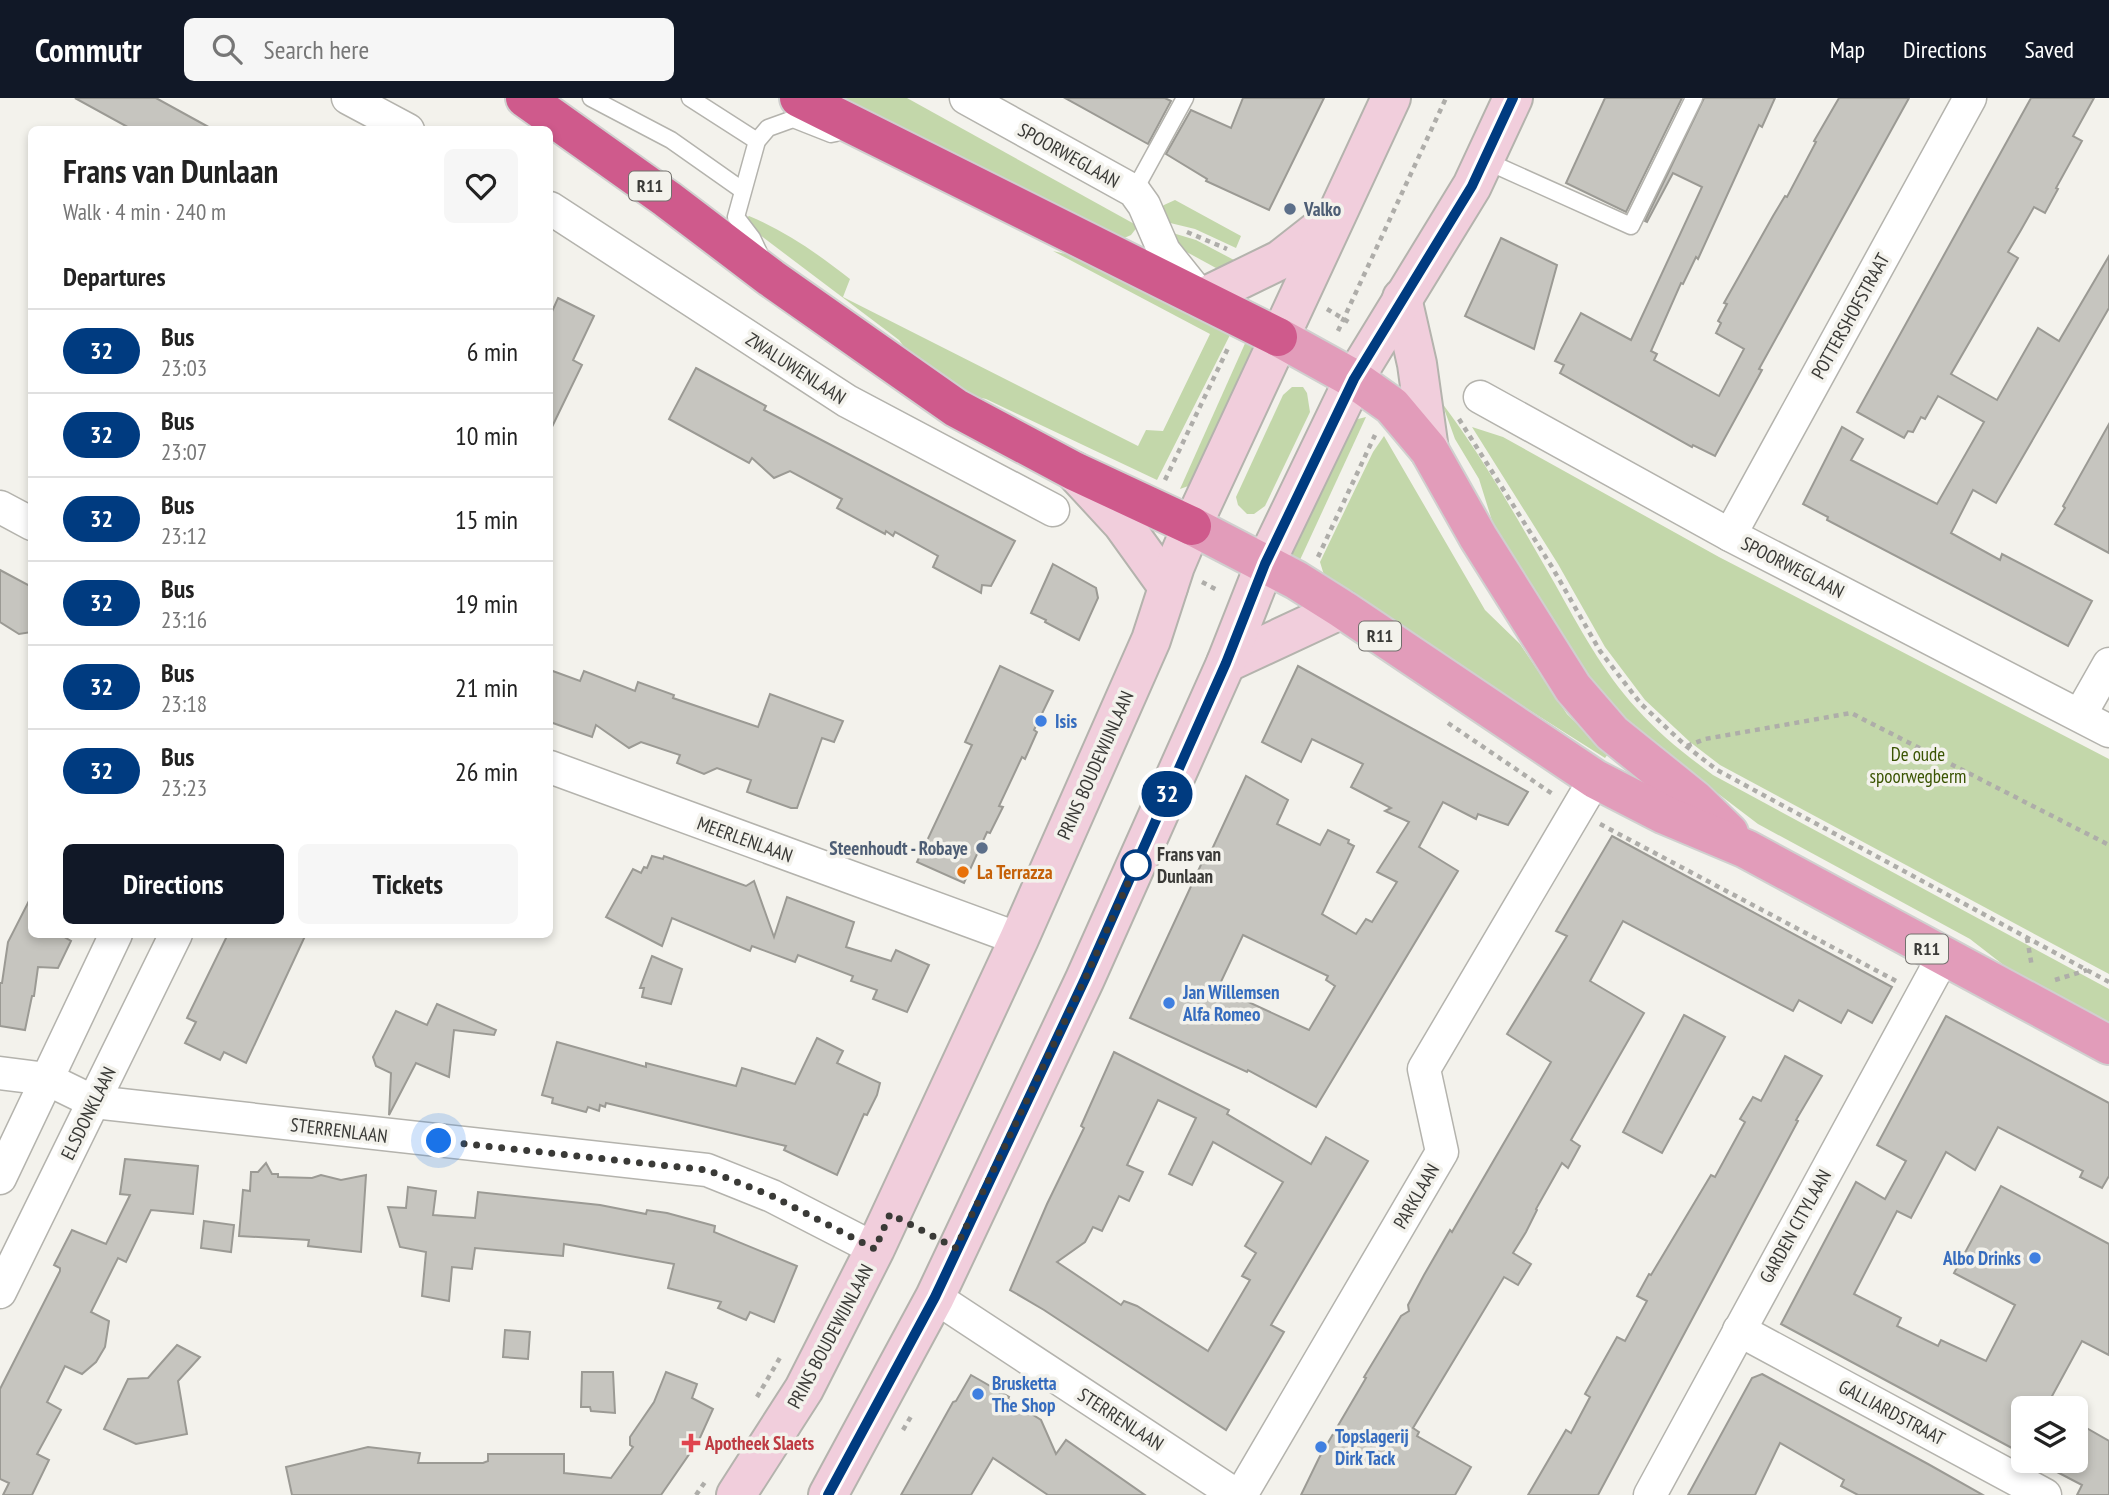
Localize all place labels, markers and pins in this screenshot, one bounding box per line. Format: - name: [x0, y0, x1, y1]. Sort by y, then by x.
- place label: Valko: [1303, 197, 1341, 221]
- marker: Valko: [1282, 201, 1298, 217]
- place label: Isis: [1055, 709, 1077, 733]
- marker: Isis: [1033, 713, 1049, 729]
- place label: Steenhoudt - Robaye: [829, 836, 968, 860]
- marker: Steenhoudt - Robaye: [974, 840, 990, 856]
- place label: Frans van Dunlaan: [1157, 842, 1221, 888]
- marker: Frans van Dunlaan: [1121, 850, 1151, 880]
- place label: La Terrazza: [977, 860, 1053, 884]
- marker: La Terrazza: [955, 864, 971, 880]
- place label: Jan Willemsen Alfa Romeo: [1182, 980, 1280, 1026]
- marker: Jan Willemsen Alfa Romeo: [1161, 995, 1177, 1011]
- place label: Albo Drinks: [1942, 1246, 2021, 1270]
- marker: Albo Drinks: [2027, 1250, 2043, 1266]
- place label: Brusketta The Shop: [992, 1371, 1057, 1417]
- marker: Brusketta The Shop: [970, 1386, 986, 1402]
- place label: Topslagerij Dirk Tack: [1335, 1424, 1409, 1470]
- place label: Apotheek Slaets: [704, 1431, 815, 1455]
- marker: Apotheek Slaets: [683, 1435, 699, 1451]
- marker: Topslagerij Dirk Tack: [1313, 1439, 1329, 1455]

